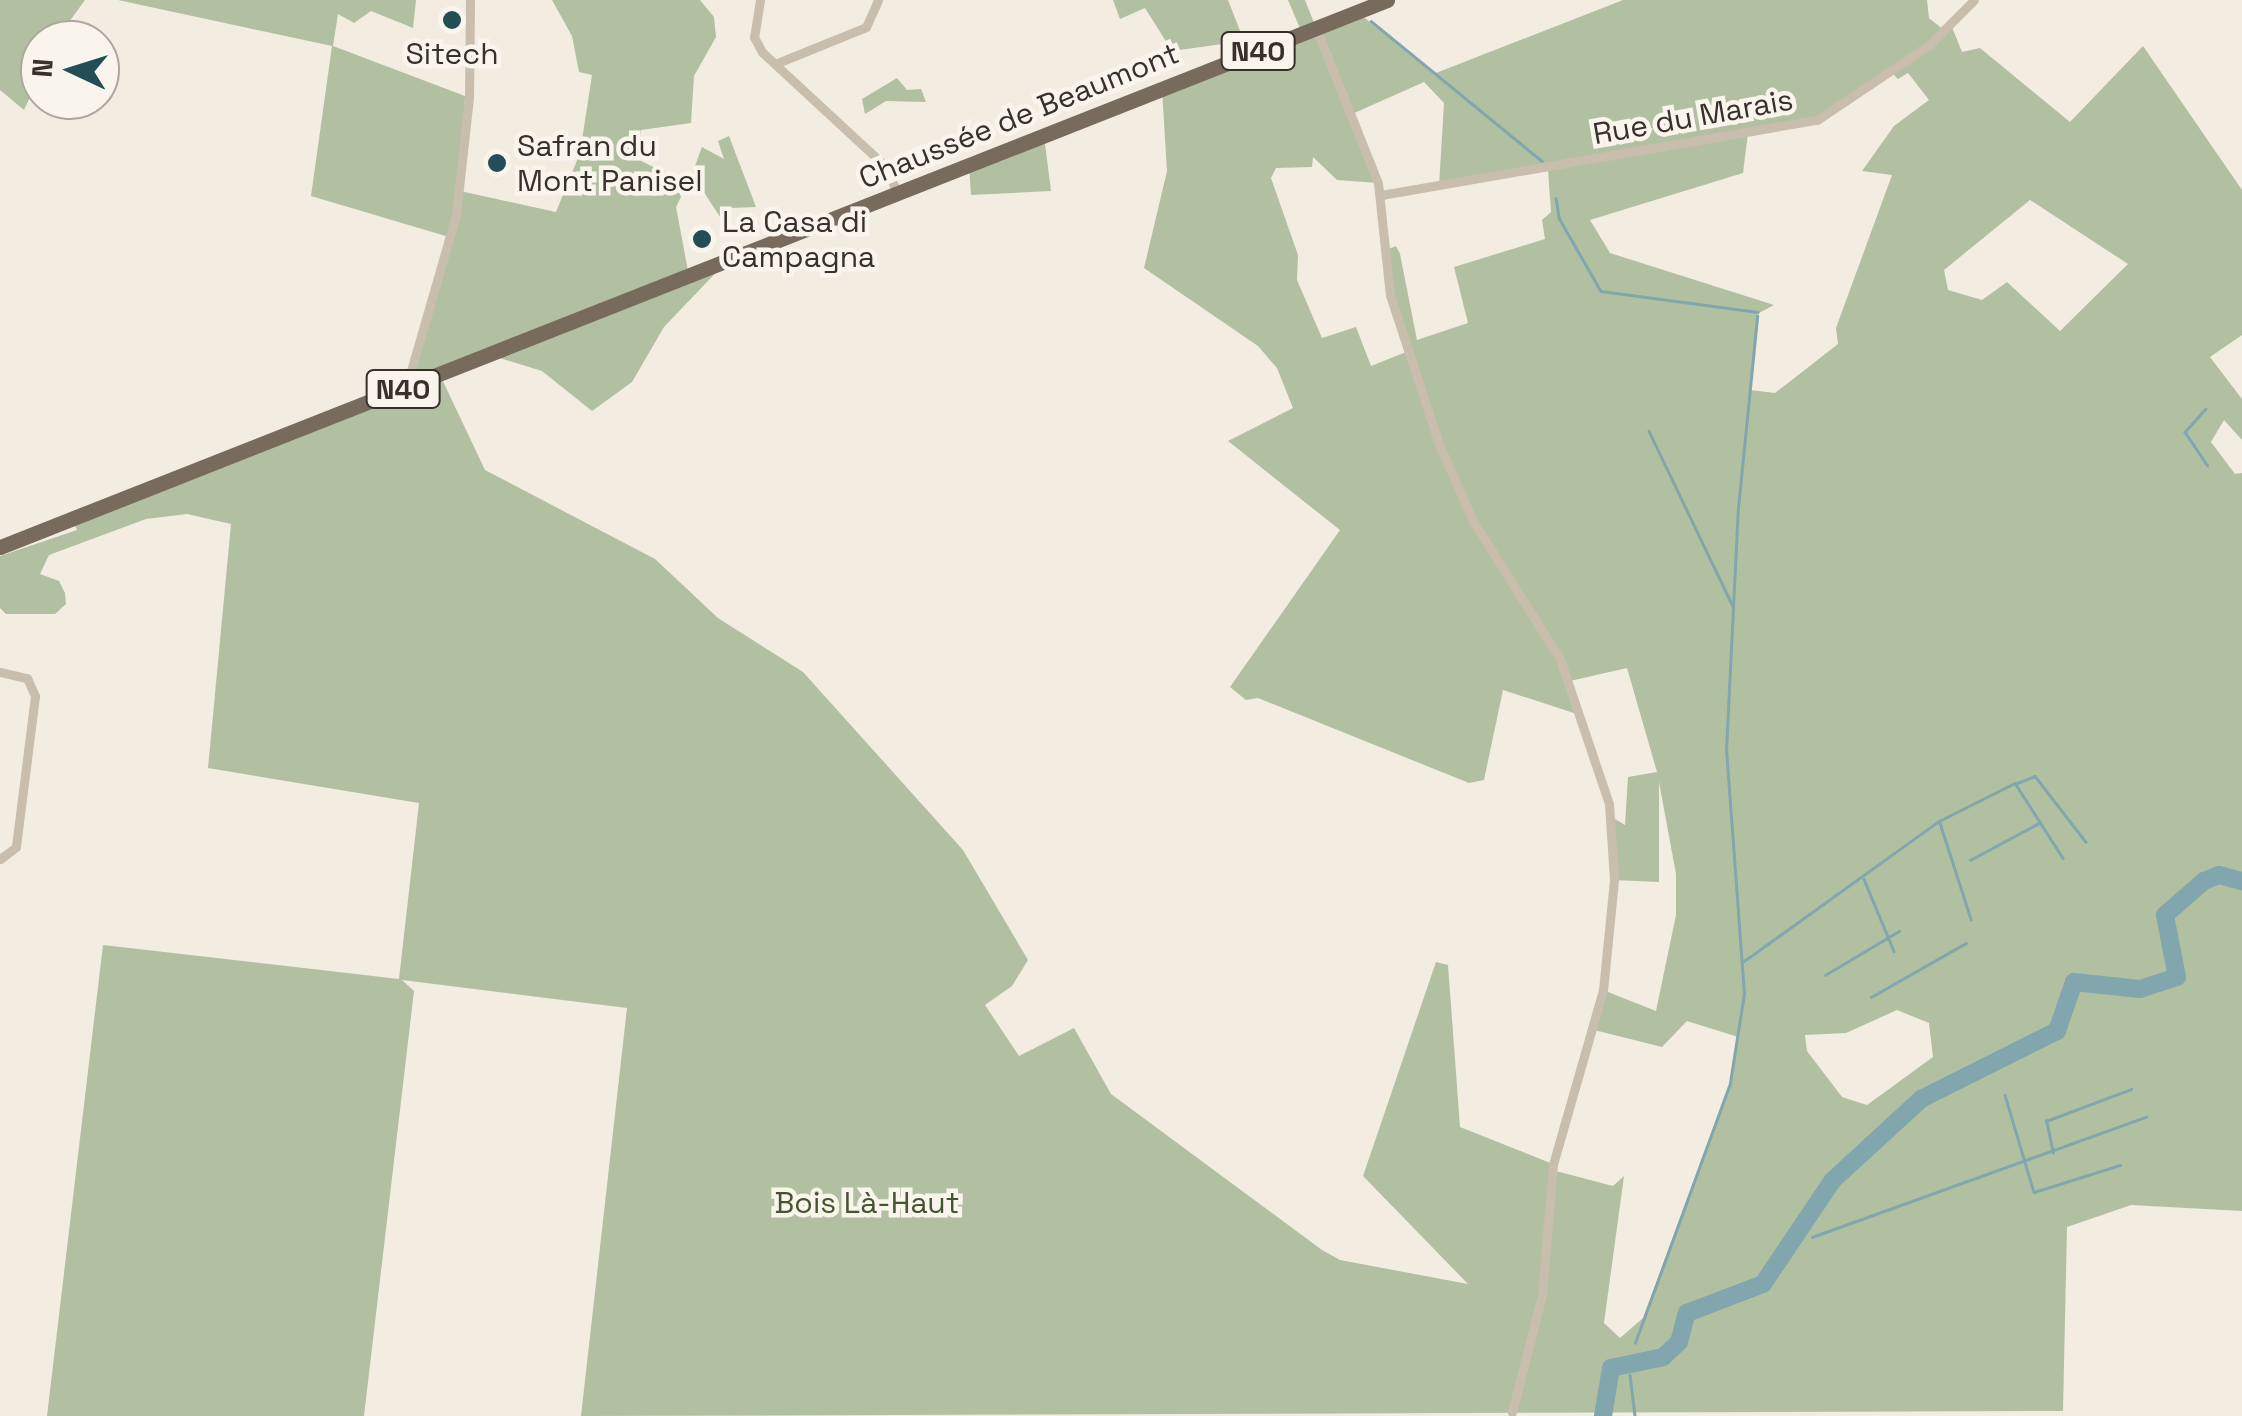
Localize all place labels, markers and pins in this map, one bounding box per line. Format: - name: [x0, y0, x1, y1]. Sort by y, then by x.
- marker: Sitech: [441, 9, 463, 31]
- place label: Sitech: [405, 36, 499, 72]
- place label: Safran du Mont Panisel: [517, 128, 703, 198]
- marker: Safran du Mont Panisel: [486, 152, 508, 174]
- place label: La Casa di Campagna: [722, 204, 875, 274]
- marker: La Casa di Campagna: [691, 228, 713, 250]

